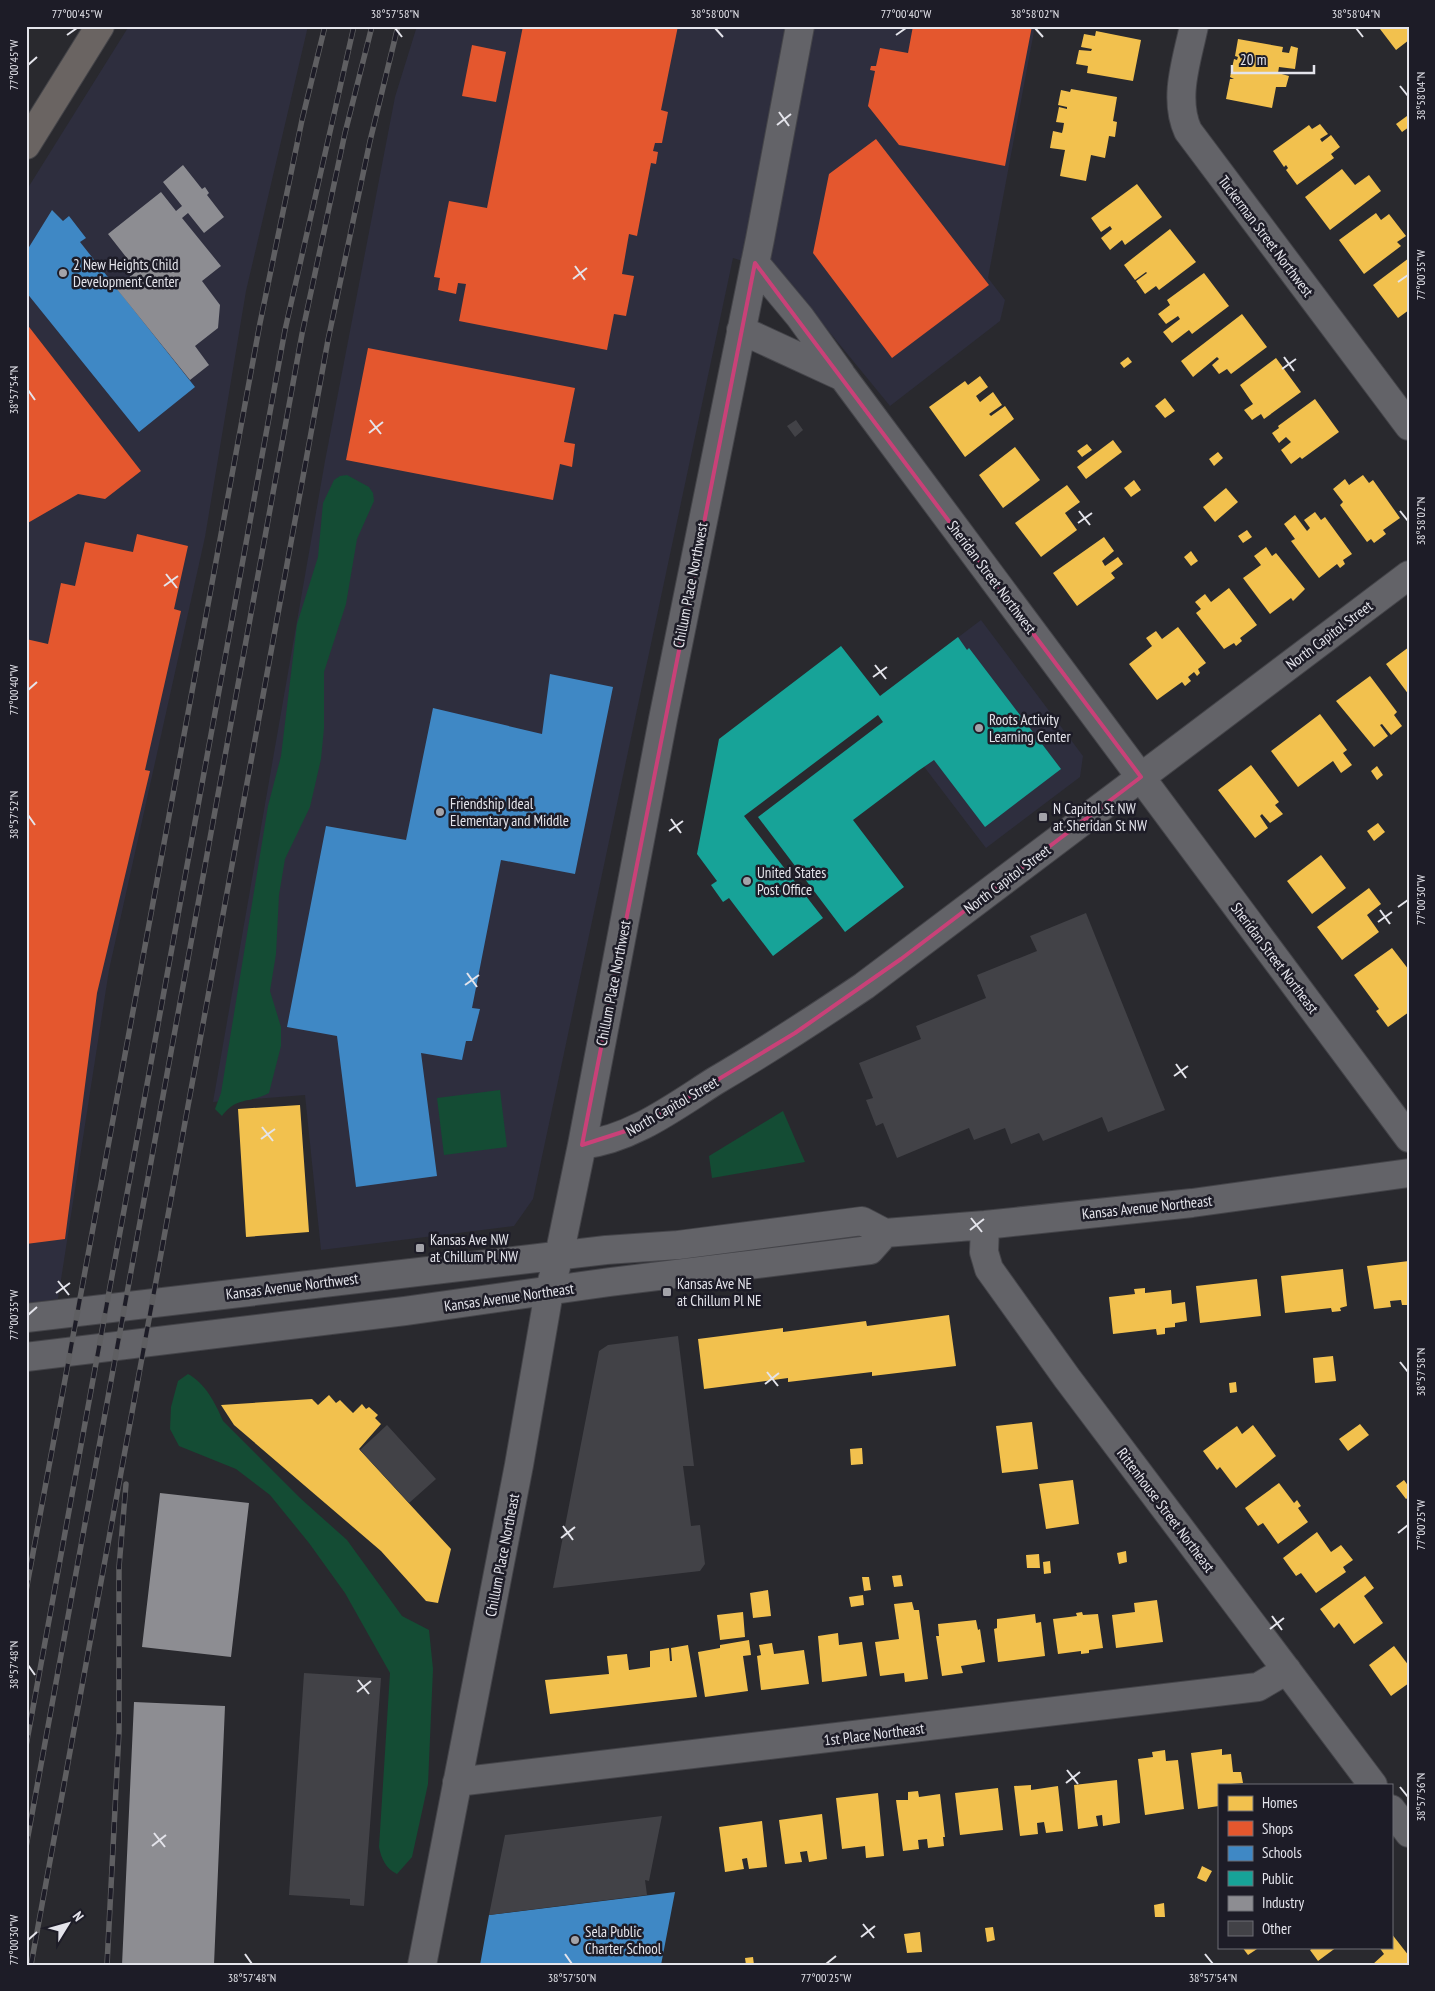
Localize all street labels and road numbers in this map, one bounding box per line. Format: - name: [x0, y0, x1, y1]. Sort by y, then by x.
- street label: Tuckerman Street Northwest: [1214, 172, 1318, 300]
- street label: Sheridan Street Northwest: [943, 517, 1041, 637]
- street label: Chillum Place Northwest: [668, 520, 712, 650]
- street label: North Capitol Street: [1282, 596, 1376, 674]
- street label: North Capitol Street: [960, 840, 1054, 918]
- street label: Sheridan Street Northeast: [1227, 899, 1323, 1017]
- street label: Chillum Place Northwest: [591, 918, 635, 1048]
- street label: North Capitol Street: [622, 1072, 722, 1140]
- street label: Kansas Avenue Northeast: [1081, 1191, 1213, 1223]
- street label: Kansas Avenue Northwest: [225, 1268, 359, 1304]
- street label: Kansas Avenue Northeast: [443, 1278, 575, 1316]
- street label: Rittenhouse Street Northeast: [1113, 1444, 1219, 1576]
- street label: Chillum Place Northeast: [481, 1492, 523, 1618]
- street label: 1st Place Northeast: [823, 1718, 925, 1750]

